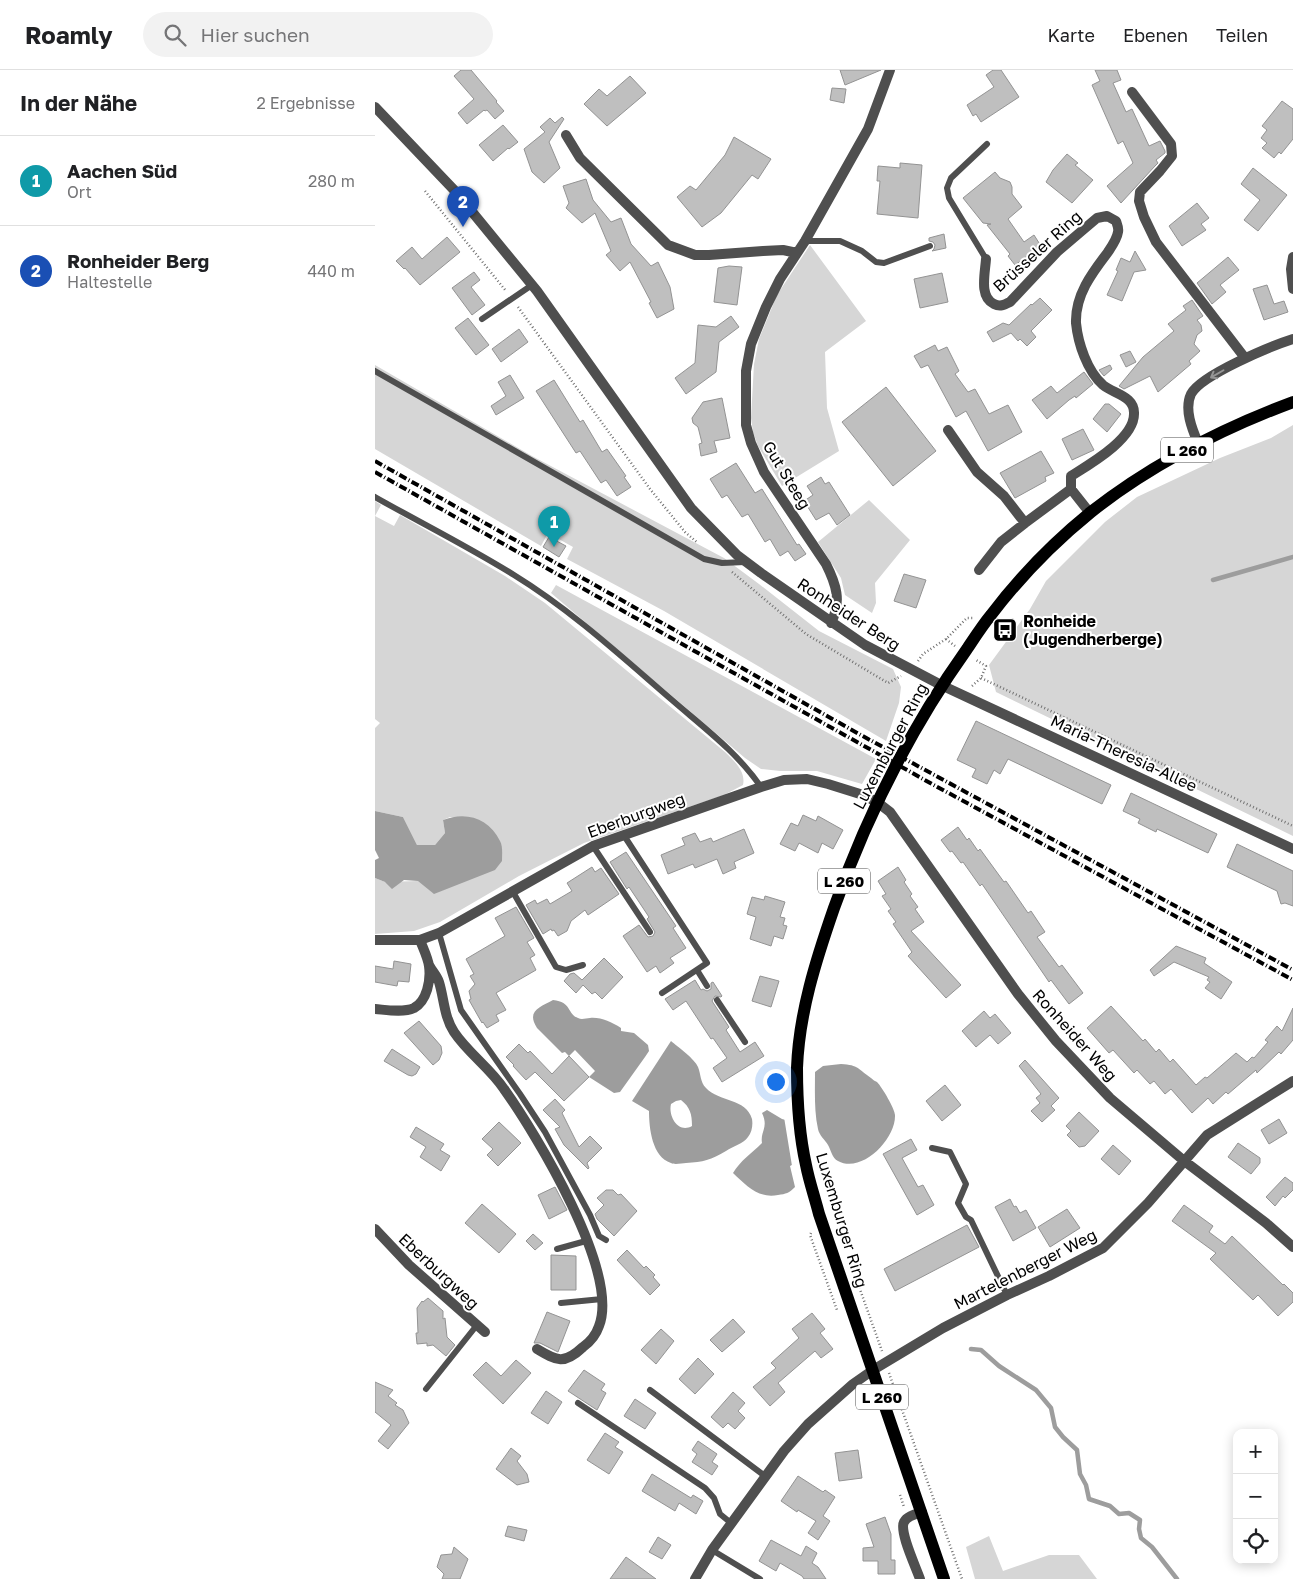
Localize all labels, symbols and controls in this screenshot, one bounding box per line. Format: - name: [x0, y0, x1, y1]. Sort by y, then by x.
- search box: [143, 12, 493, 57]
- text: Roamly: [25, 20, 113, 49]
- icon: search: [161, 21, 189, 49]
- text: Hier suchen: [201, 23, 310, 46]
- text: Karte: [1048, 24, 1095, 46]
- text: Ebenen: [1123, 24, 1188, 46]
- text: Teilen: [1216, 24, 1268, 46]
- text: In der Nähe: [20, 90, 137, 116]
- text: 2 Ergebnisse: [257, 93, 355, 113]
- text: Aachen Süd: [67, 159, 177, 182]
- text: 1: [32, 171, 40, 191]
- text: 280 m: [308, 171, 355, 191]
- text: Ort: [67, 182, 92, 202]
- pin: 2: [447, 186, 479, 227]
- street label: Brüsseler Ring: [989, 206, 1085, 296]
- text: Ronheider Berg: [67, 249, 209, 272]
- text: 2: [31, 261, 41, 281]
- text: 440 m: [307, 261, 355, 281]
- text: Haltestelle: [67, 272, 152, 292]
- one-way arrow: [1210, 369, 1225, 379]
- street label: Gut Steeg: [759, 437, 815, 513]
- road number: L 260: [1161, 438, 1213, 462]
- pin: 1: [538, 506, 570, 547]
- street label: Ronheider Berg: [794, 573, 904, 655]
- place label: Ronheide (Jugendherberge): [1023, 611, 1163, 649]
- bus stop icon: Ronheide (Jugendherberge): [992, 617, 1018, 643]
- street label: Luxemburger Ring: [848, 679, 932, 813]
- street label: Maria-Theresia-Allee: [1048, 710, 1200, 796]
- street label: Eberburgweg: [584, 788, 688, 842]
- road number: L 260: [818, 868, 870, 894]
- street label: Ronheider Weg: [1028, 985, 1122, 1085]
- your location: [763, 1069, 789, 1095]
- street label: Luxemburger Ring: [812, 1150, 872, 1290]
- street label: Martelenberger Weg: [950, 1224, 1100, 1314]
- street label: Eberburgweg: [395, 1229, 483, 1313]
- road number: L 260: [856, 1384, 908, 1410]
- map controls: [1233, 1429, 1278, 1564]
- button: +: [1233, 1429, 1278, 1474]
- button: −: [1233, 1474, 1278, 1519]
- button: locate: [1233, 1519, 1278, 1564]

